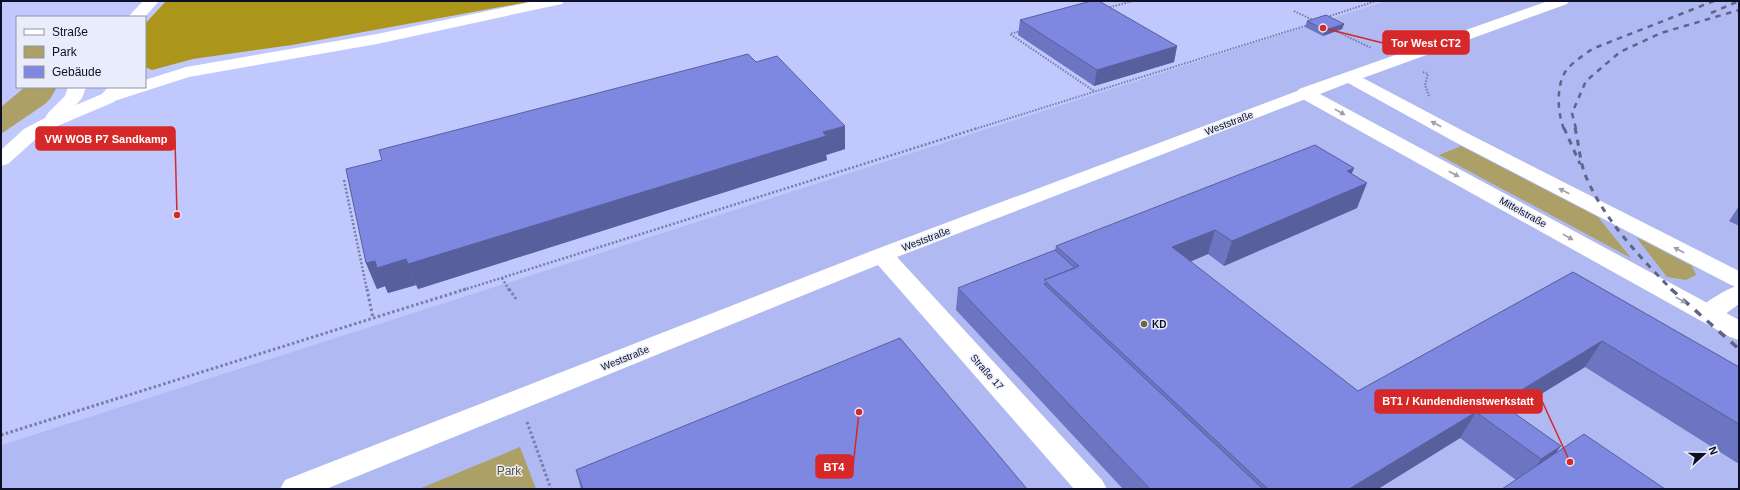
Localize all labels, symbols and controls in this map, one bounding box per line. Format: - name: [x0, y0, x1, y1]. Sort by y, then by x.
- legend: [16, 16, 146, 88]
- text: Straße: [52, 25, 88, 39]
- callout: Tor West CT2: [1383, 31, 1469, 54]
- text: Tor West CT2: [1391, 37, 1461, 49]
- text: Park: [52, 45, 78, 59]
- text: Gebäude: [52, 65, 102, 79]
- one-way arrow: [1334, 108, 1345, 115]
- street label: Weststraße: [1203, 109, 1255, 137]
- one-way arrow: [1430, 121, 1442, 127]
- callout: VW WOB P7 Sandkamp: [36, 127, 175, 150]
- text: VW WOB P7 Sandkamp: [45, 133, 168, 145]
- one-way arrow: [1448, 171, 1460, 177]
- one-way arrow: [1558, 188, 1569, 194]
- street label: Mittelstraße: [1497, 195, 1549, 230]
- street label: Weststraße: [900, 225, 952, 253]
- one-way arrow: [1562, 233, 1574, 240]
- one-way arrow: [1674, 247, 1685, 253]
- one-way arrow: [1675, 296, 1687, 303]
- marker: KD: [1139, 319, 1149, 329]
- place label: KD: [1152, 319, 1166, 330]
- street label: Weststraße: [599, 343, 651, 373]
- street label: Straße 17: [968, 352, 1006, 392]
- callout: BT1 / Kundendienstwerkstatt: [1375, 390, 1542, 413]
- text: BT1 / Kundendienstwerkstatt: [1382, 395, 1534, 407]
- north arrow: [1684, 434, 1724, 474]
- text: N: [1706, 445, 1720, 456]
- callout: BT4: [816, 455, 853, 478]
- text: BT4: [824, 461, 845, 473]
- park label: Park: [497, 464, 522, 478]

